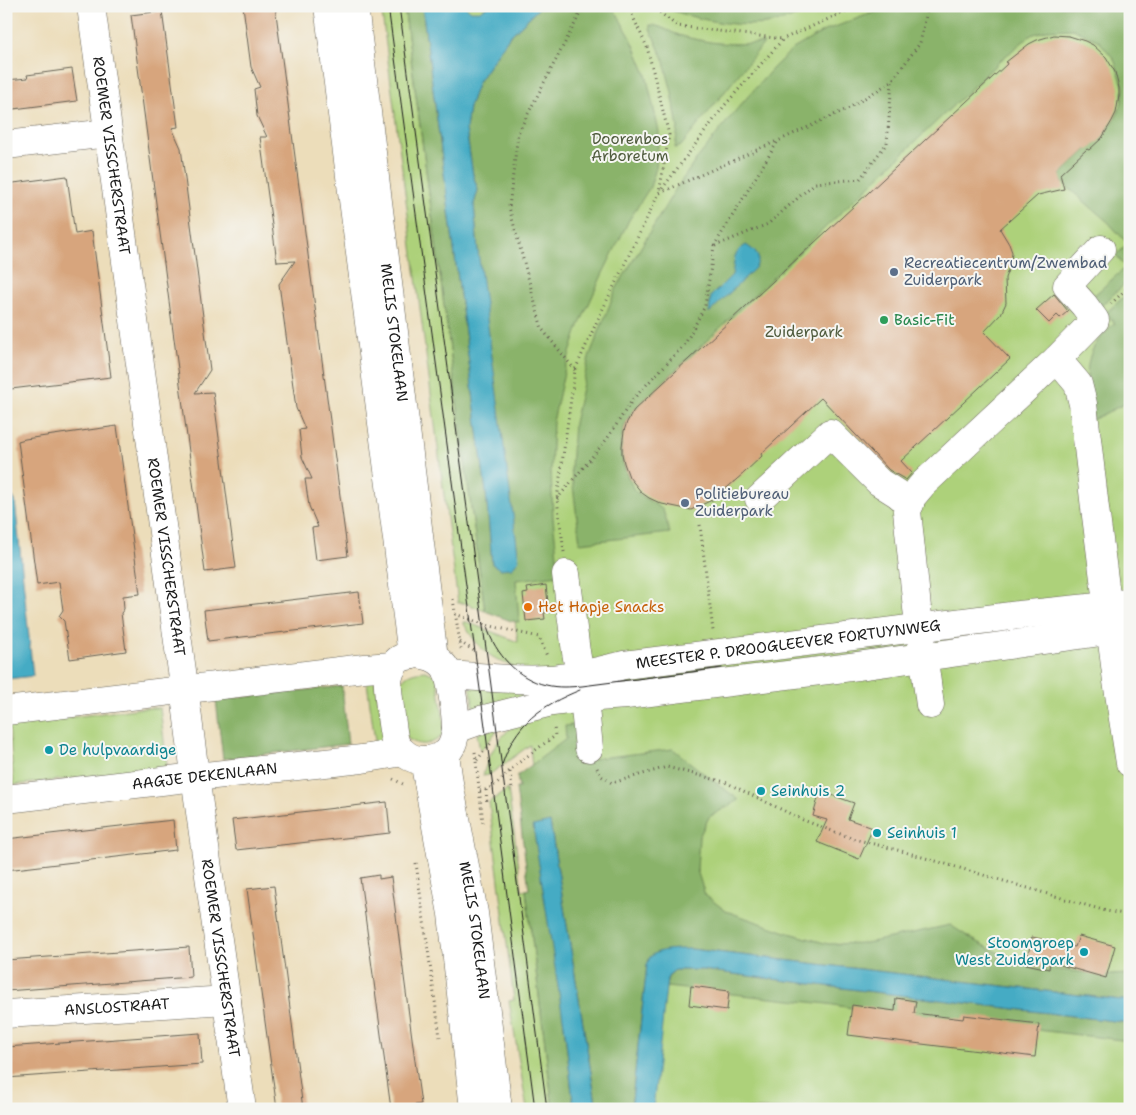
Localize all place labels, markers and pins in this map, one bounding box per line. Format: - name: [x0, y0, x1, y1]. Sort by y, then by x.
- place label: Recreatiecentrum/Zwembad Zuiderpark: [904, 253, 1108, 290]
- marker: Recreatiecentrum/Zwembad Zuiderpark: [888, 266, 900, 278]
- place label: Basic-Fit: [894, 310, 955, 330]
- marker: Basic-Fit: [878, 314, 890, 326]
- place label: Politiebureau Zuiderpark: [695, 484, 789, 521]
- marker: Politiebureau Zuiderpark: [679, 497, 691, 509]
- place label: Het Hapje Snacks: [538, 597, 664, 617]
- marker: Het Hapje Snacks: [522, 601, 534, 613]
- place label: De hulpvaardige: [59, 740, 177, 760]
- marker: De hulpvaardige: [43, 744, 55, 756]
- place label: Seinhuis 2: [771, 781, 845, 801]
- marker: Seinhuis 2: [755, 785, 767, 797]
- place label: Seinhuis 1: [887, 823, 957, 843]
- marker: Seinhuis 1: [871, 827, 883, 839]
- place label: Stoomgroep West Zuiderpark: [955, 933, 1074, 970]
- marker: Stoomgroep West Zuiderpark: [1078, 946, 1090, 958]

